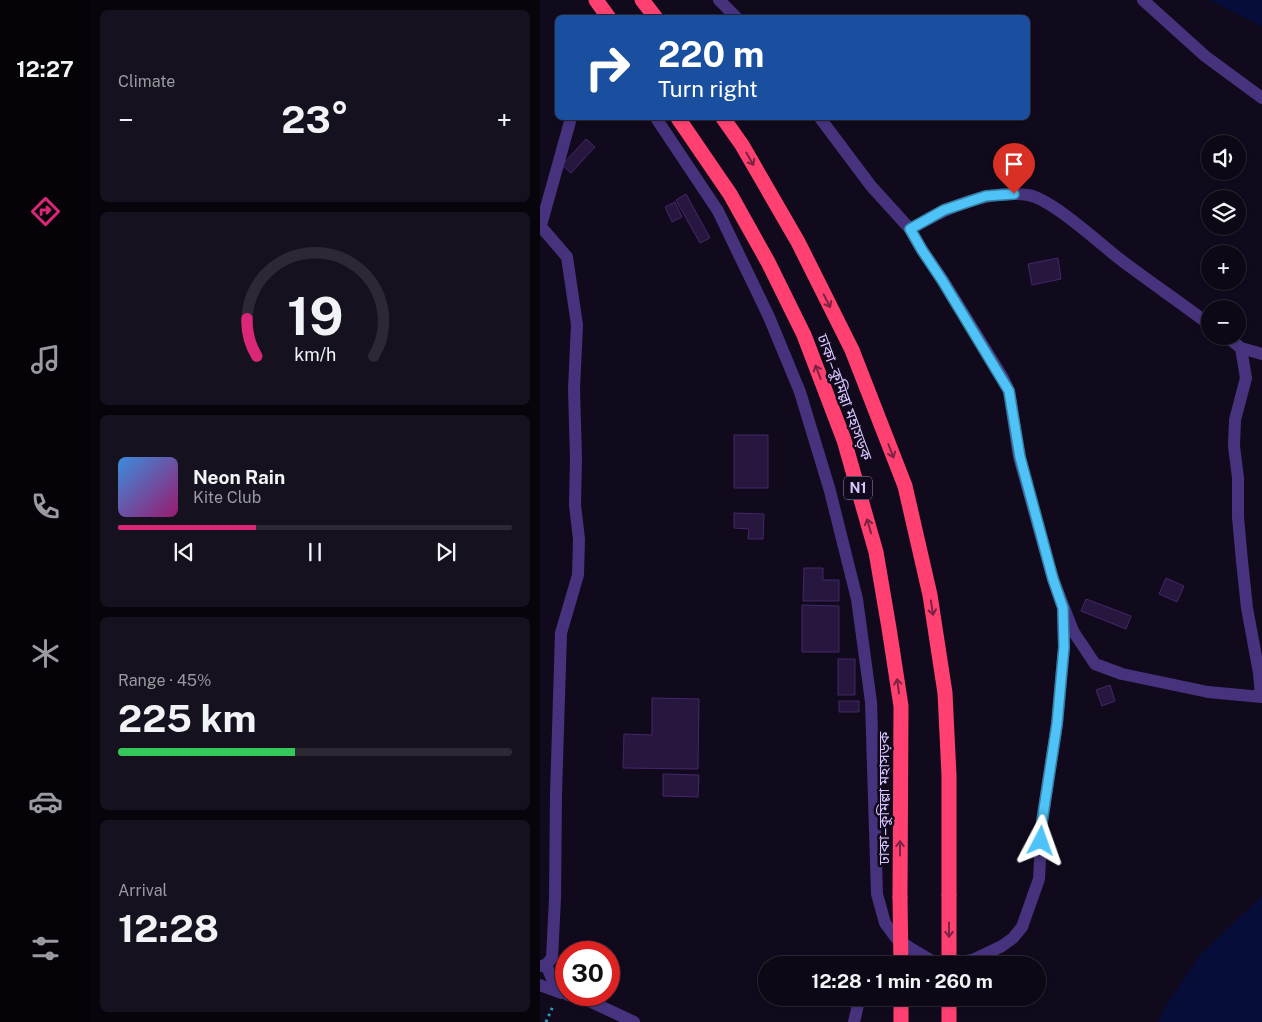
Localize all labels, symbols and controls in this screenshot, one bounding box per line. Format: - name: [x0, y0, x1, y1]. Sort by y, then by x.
- text: 220 m: [658, 34, 764, 75]
- icon: right: [575, 35, 640, 100]
- text: 12:27: [16, 56, 74, 82]
- text: Climate: [118, 72, 175, 91]
- text: Turn right: [658, 76, 758, 102]
- text: 23°: [281, 97, 349, 142]
- text: −: [118, 103, 134, 136]
- text: +: [496, 103, 512, 136]
- map controls: [1201, 135, 1246, 345]
- button: sound: [1201, 135, 1246, 180]
- pin: [993, 143, 1035, 194]
- icon: arrive: [1000, 150, 1028, 178]
- one-way arrow: [745, 151, 755, 165]
- button: layers: [1201, 190, 1246, 235]
- icon: directions: [28, 194, 63, 229]
- button: +: [1201, 245, 1246, 290]
- text: 19: [287, 286, 343, 347]
- one-way arrow: [823, 293, 832, 308]
- button: −: [1201, 300, 1246, 345]
- street label: ঢাকা–কুমিল্লা মহাসড়ক: [813, 331, 876, 463]
- icon: music: [28, 342, 63, 377]
- text: km/h: [294, 344, 336, 365]
- one-way arrow: [813, 365, 822, 380]
- one-way arrow: [887, 442, 896, 458]
- text: Neon Rain: [193, 466, 285, 488]
- road number: N1: [844, 476, 872, 499]
- text: Kite Club: [193, 488, 261, 507]
- icon: phone: [28, 489, 63, 524]
- one-way arrow: [863, 519, 873, 535]
- icon: previous: [170, 538, 198, 566]
- icon: pause: [301, 538, 329, 566]
- icon: next: [432, 538, 460, 566]
- one-way arrow: [927, 599, 937, 615]
- icon: climate: [28, 636, 63, 671]
- text: Range · 45%: [118, 671, 211, 690]
- one-way arrow: [893, 678, 903, 694]
- text: 225 km: [118, 696, 257, 741]
- street label: ঢাকা–কুমিল্লা মহাসড়ক: [875, 731, 893, 865]
- icon: car: [28, 784, 63, 819]
- position arrow: [1014, 814, 1066, 866]
- one-way arrow: [895, 841, 905, 857]
- text: Arrival: [118, 881, 167, 900]
- text: 12:28: [118, 906, 219, 951]
- one-way arrow: [944, 922, 954, 938]
- icon: filters: [28, 931, 63, 966]
- speed limit sign: 30: [555, 941, 620, 1006]
- text: 12:28 · 1 min · 260 m: [811, 970, 993, 992]

